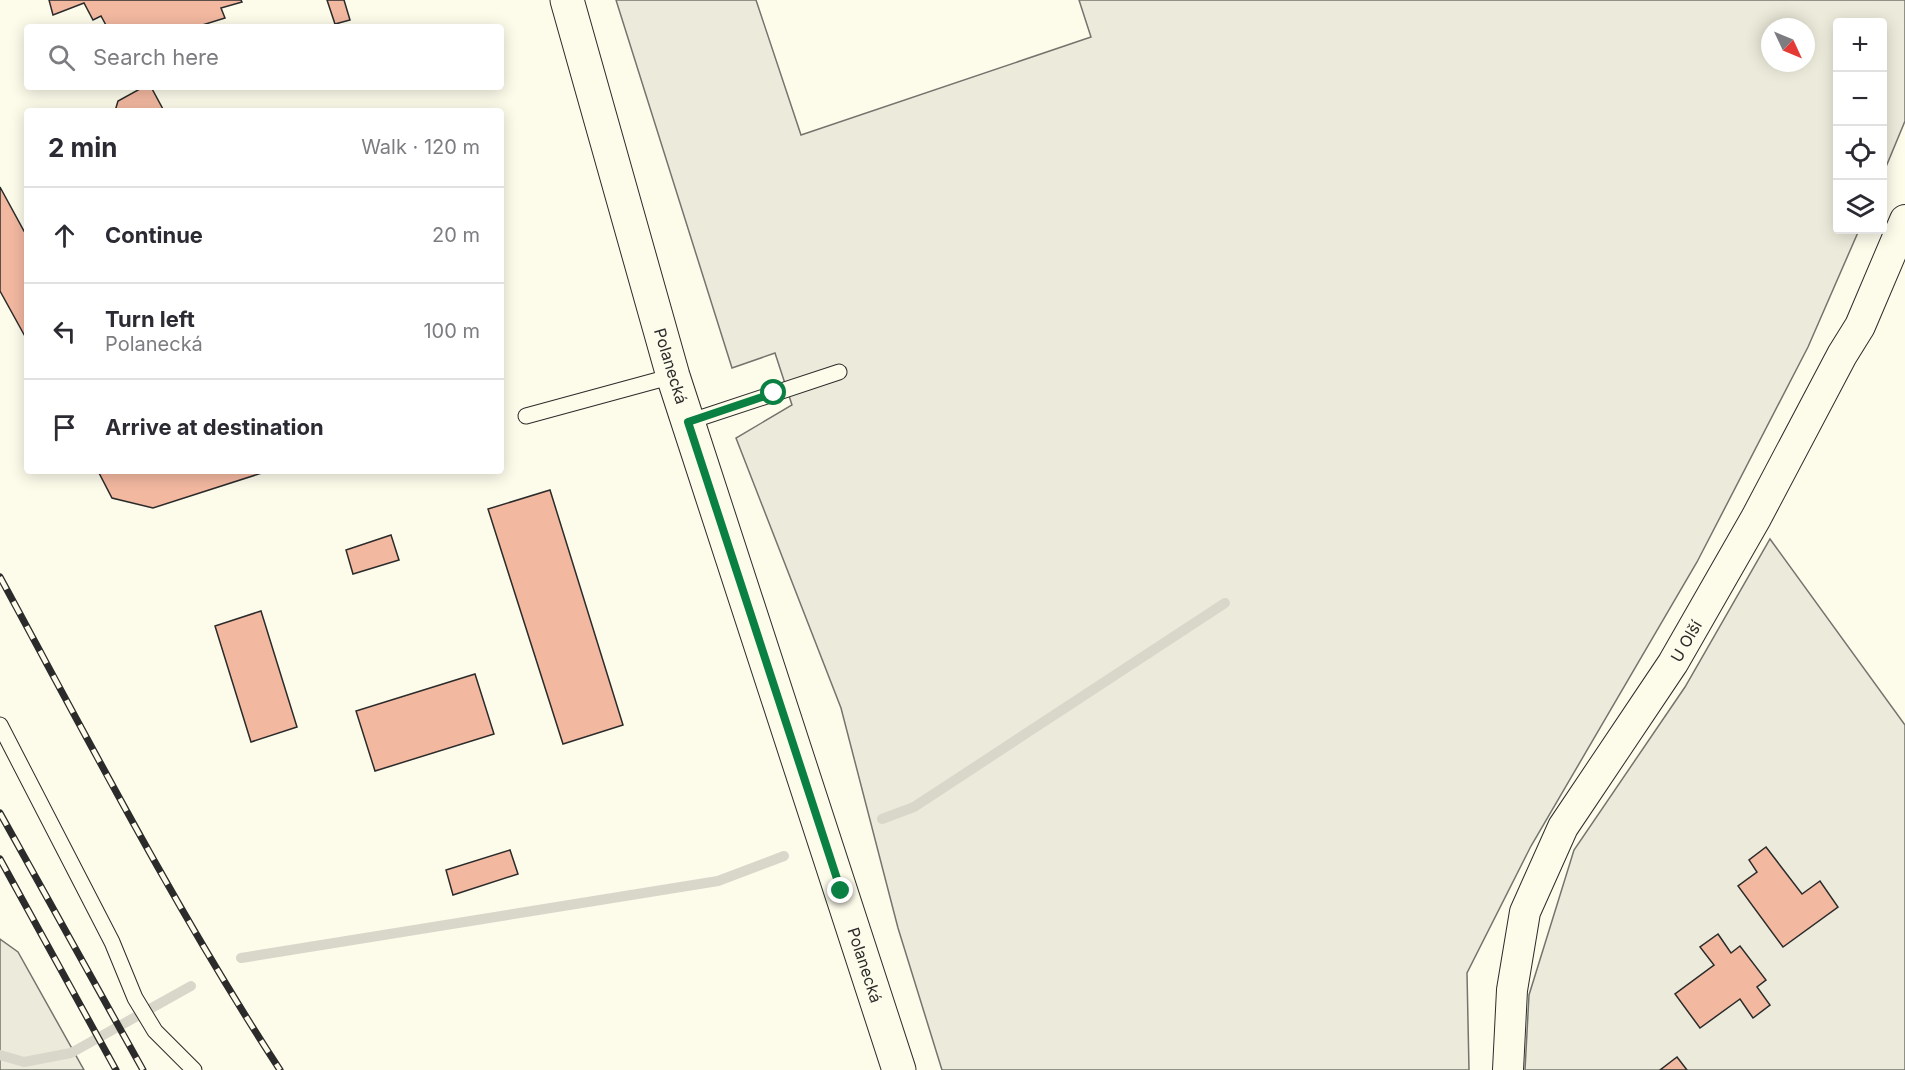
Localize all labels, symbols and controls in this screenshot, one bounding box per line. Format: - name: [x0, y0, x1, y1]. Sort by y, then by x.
- north arrow: [1761, 18, 1815, 72]
- map controls: [1833, 18, 1887, 234]
- button: +: [1833, 18, 1887, 72]
- search box: [24, 24, 504, 90]
- icon: search: [45, 41, 78, 74]
- text: Search here: [93, 44, 219, 70]
- button: −: [1833, 72, 1887, 126]
- button: locate: [1833, 126, 1887, 180]
- text: 2 min: [48, 132, 118, 163]
- text: Walk · 120 m: [361, 135, 480, 159]
- button: layers: [1833, 180, 1887, 234]
- icon: ahead: [48, 219, 81, 252]
- text: Continue: [105, 222, 203, 248]
- text: 20 m: [432, 223, 480, 247]
- text: Turn left: [105, 306, 195, 332]
- icon: left: [48, 315, 81, 348]
- text: 100 m: [423, 319, 480, 343]
- street label: Polanecká: [650, 326, 692, 406]
- text: Polanecká: [105, 332, 203, 356]
- route start: [760, 379, 786, 405]
- icon: arrive: [48, 411, 81, 444]
- text: Arrive at destination: [105, 414, 324, 440]
- street label: U Olší: [1666, 616, 1706, 665]
- route end: [827, 877, 853, 903]
- street label: Polanecká: [843, 925, 887, 1005]

